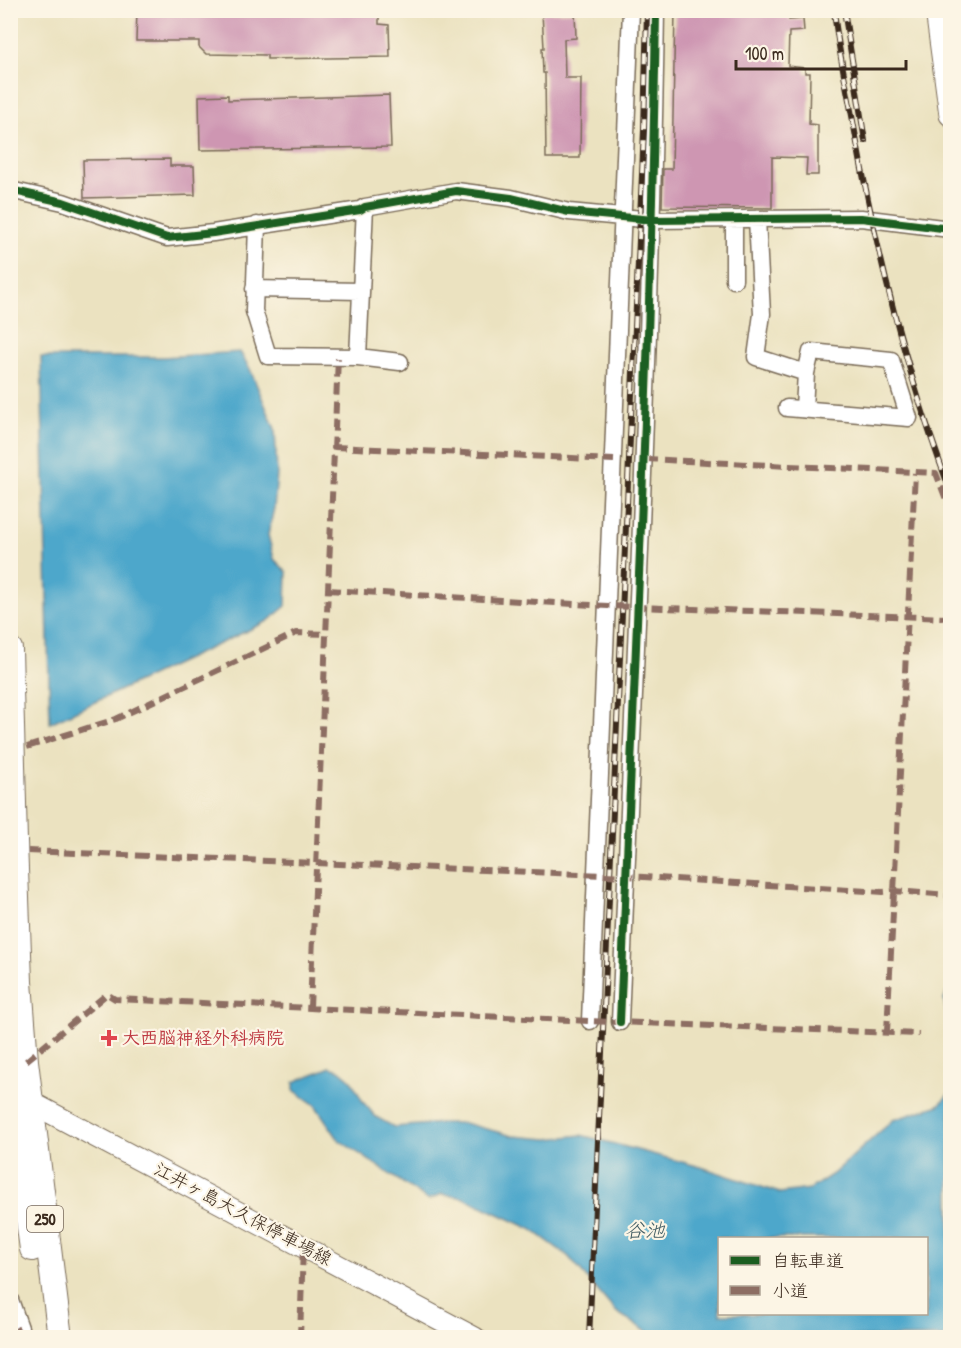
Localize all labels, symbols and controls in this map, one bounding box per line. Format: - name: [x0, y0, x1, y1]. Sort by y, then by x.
- scale bar: [736, 33, 906, 71]
- text: 100 m: [745, 41, 784, 66]
- place label: 大西脳神経外科病院: [122, 1025, 284, 1050]
- marker: 大西脳神経外科病院: [100, 1029, 118, 1047]
- street label: 江井ヶ島大久保停車場線: [150, 1156, 337, 1271]
- road number: 250: [27, 1206, 63, 1232]
- water label: 谷池: [625, 1216, 666, 1243]
- legend: [718, 1237, 928, 1315]
- text: 自転車道: [772, 1248, 844, 1273]
- text: 小道: [772, 1278, 808, 1303]

